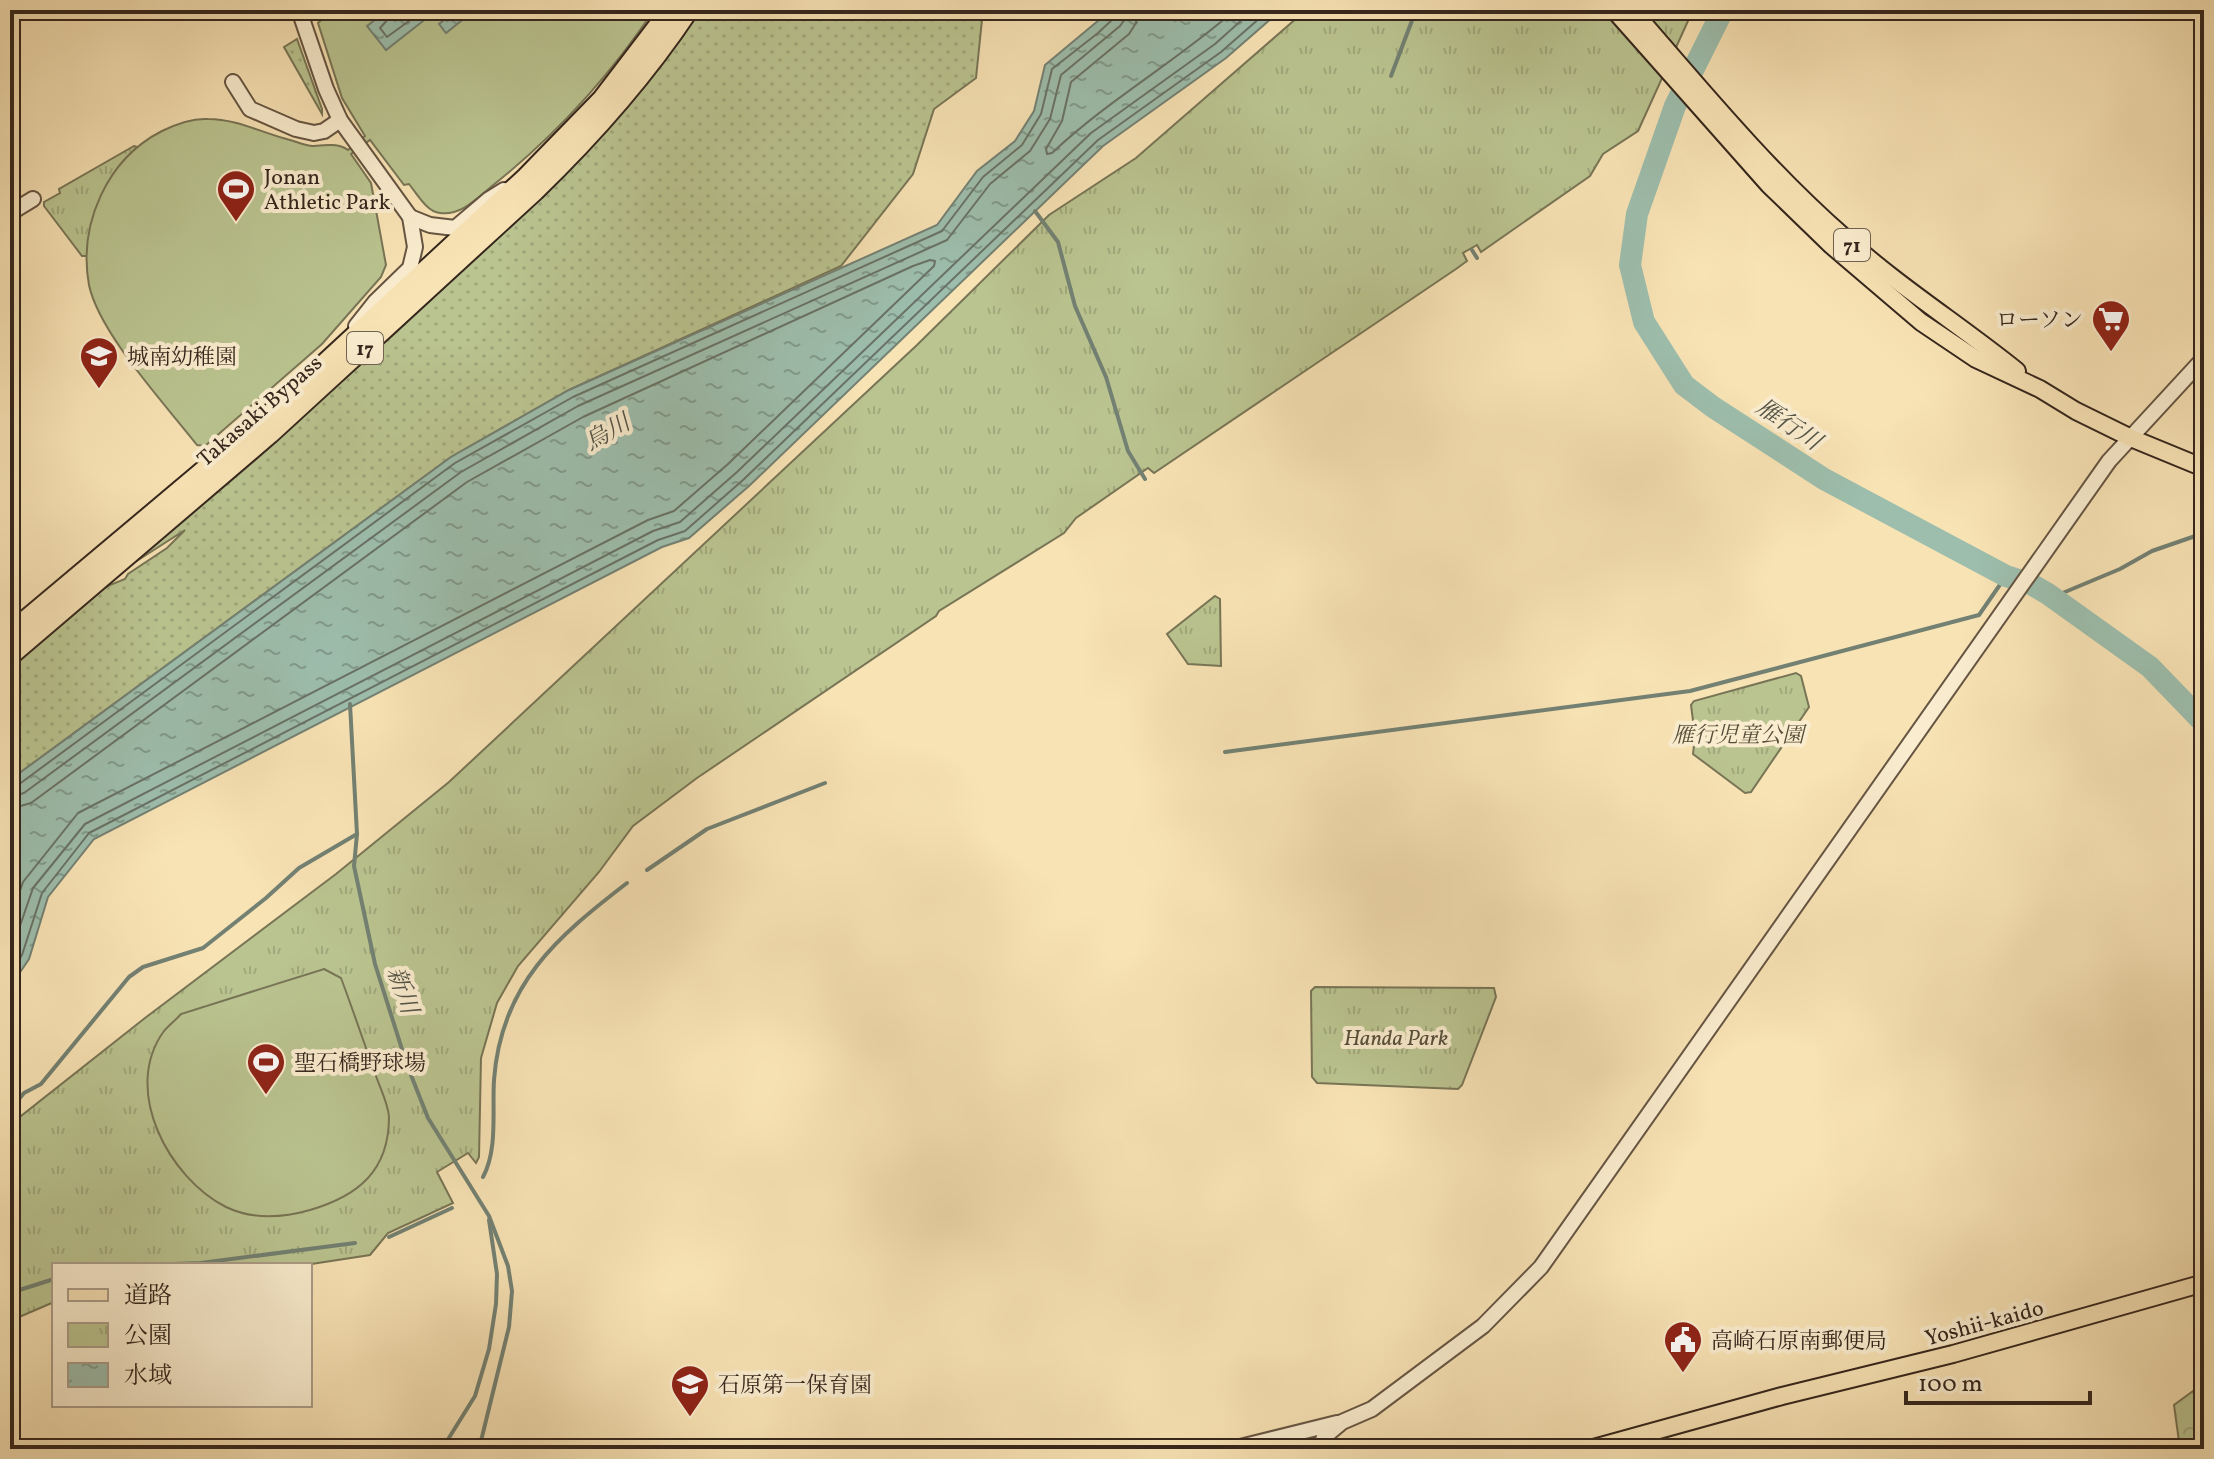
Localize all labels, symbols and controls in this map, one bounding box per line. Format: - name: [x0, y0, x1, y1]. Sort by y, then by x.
- place label: Jonan Athletic Park: [264, 163, 391, 219]
- sports icon: Jonan Athletic Park: [215, 168, 257, 223]
- road number: 71: [1834, 229, 1870, 261]
- supermarket icon: ローソン: [2090, 298, 2132, 353]
- place label: ローソン: [1996, 306, 2083, 337]
- road number: 17: [347, 332, 383, 364]
- school or university icon: 城南幼稚園: [78, 335, 120, 390]
- place label: 城南幼稚園: [127, 343, 237, 374]
- street label: Takasaki Bypass: [191, 349, 330, 475]
- water label: 雁行川: [1749, 391, 1830, 462]
- water label: 烏川: [579, 406, 640, 460]
- park label: 雁行児童公園: [1672, 721, 1807, 752]
- water label: 新川: [377, 962, 426, 1022]
- park label: Handa Park: [1344, 1024, 1448, 1055]
- sports icon: 聖石橋野球場: [245, 1041, 287, 1096]
- place label: 聖石橋野球場: [294, 1049, 426, 1080]
- legend: [52, 1263, 312, 1407]
- text: 道路: [124, 1280, 172, 1314]
- street label: Yoshii-kaido: [1922, 1294, 2047, 1355]
- public building icon: 高崎石原南郵便局: [1662, 1319, 1704, 1374]
- text: 公園: [124, 1320, 172, 1354]
- place label: 高崎石原南郵便局: [1711, 1327, 1887, 1358]
- scale bar: [1906, 1355, 2090, 1405]
- text: 水域: [124, 1360, 172, 1394]
- school or university icon: 石原第一保育園: [669, 1363, 711, 1418]
- text: 100 m: [1918, 1368, 1983, 1402]
- place label: 石原第一保育園: [718, 1371, 872, 1402]

